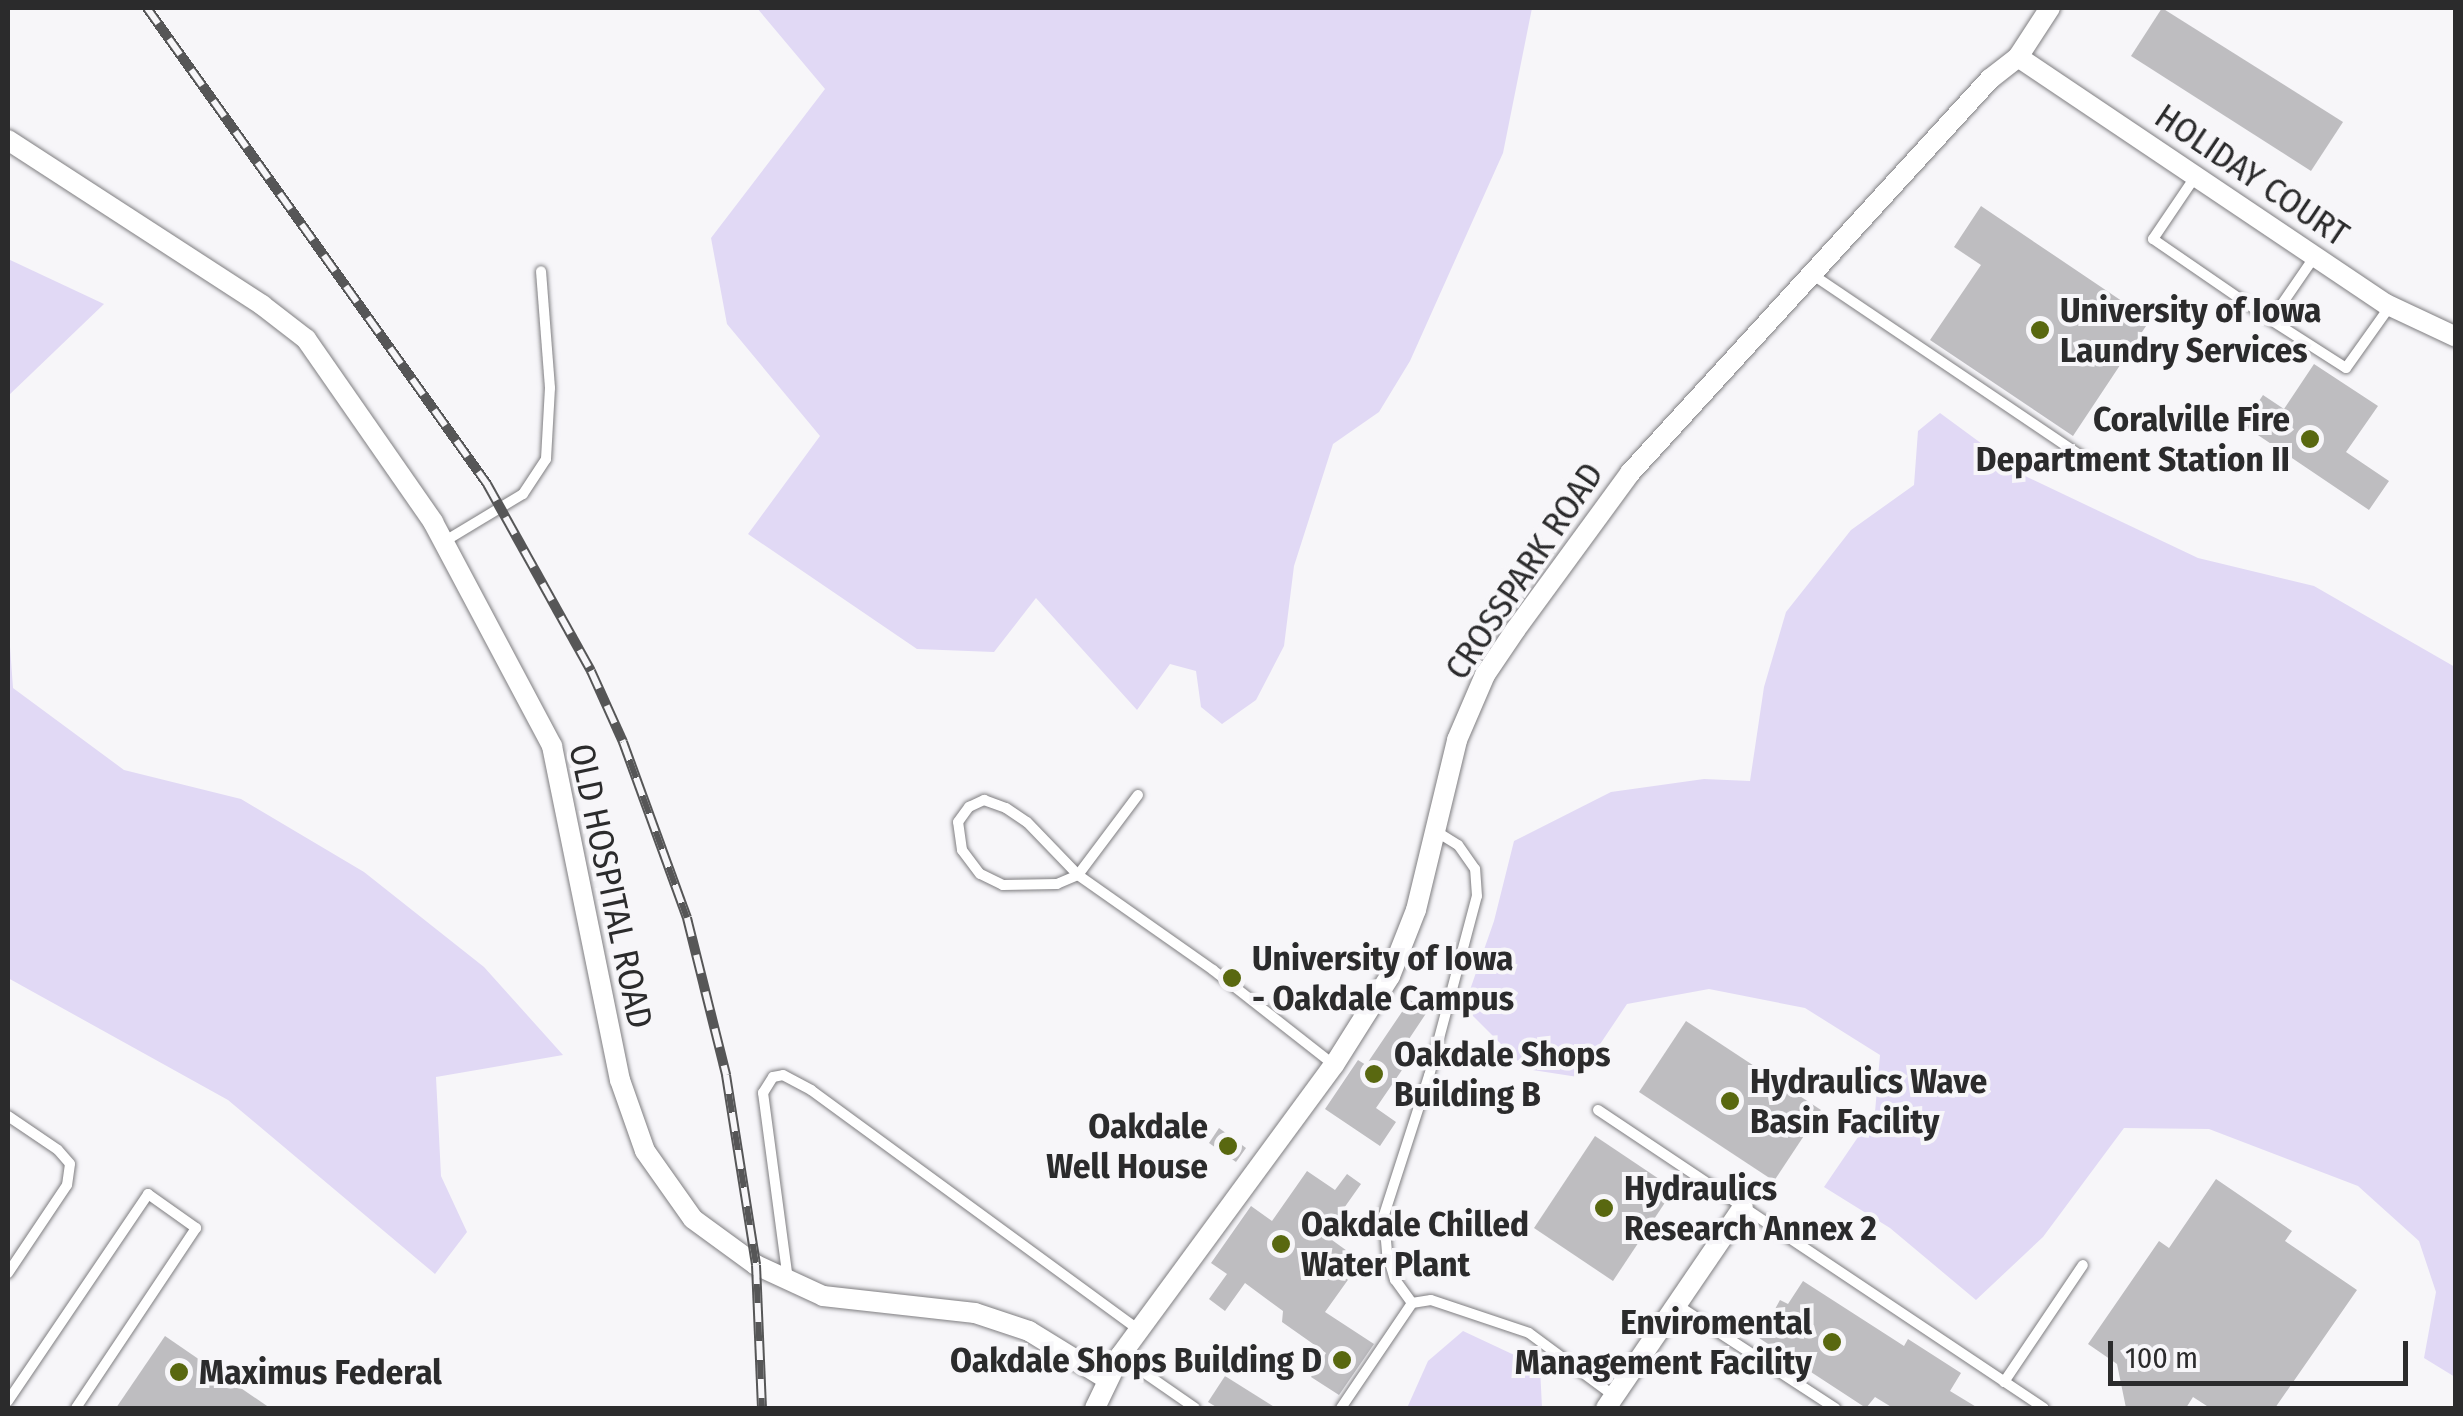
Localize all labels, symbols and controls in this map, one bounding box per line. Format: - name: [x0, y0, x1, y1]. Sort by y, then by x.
- street label: HOLIDAY COURT: [2147, 95, 2357, 255]
- place label: University of Iowa Laundry Services: [2060, 289, 2321, 371]
- marker: University of Iowa Laundry Services: [2029, 319, 2051, 341]
- place label: Coralville Fire Department Station II: [1976, 398, 2290, 480]
- marker: Coralville Fire Department Station II: [2299, 428, 2321, 450]
- street label: CROSSPARK ROAD: [1436, 455, 1612, 687]
- street label: OLD HOSPITAL ROAD: [560, 740, 662, 1032]
- place label: University of Iowa - Oakdale Campus: [1252, 937, 1514, 1019]
- marker: University of Iowa - Oakdale Campus: [1221, 967, 1243, 989]
- place label: Oakdale Shops Building B: [1394, 1033, 1611, 1115]
- place label: Hydraulics Wave Basin Facility: [1750, 1060, 1987, 1142]
- marker: Oakdale Shops Building B: [1363, 1063, 1385, 1085]
- marker: Hydraulics Wave Basin Facility: [1719, 1090, 1741, 1112]
- place label: Oakdale Well House: [1046, 1105, 1208, 1187]
- marker: Oakdale Well House: [1217, 1135, 1239, 1157]
- place label: Hydraulics Research Annex 2: [1624, 1167, 1877, 1249]
- marker: Hydraulics Research Annex 2: [1593, 1197, 1615, 1219]
- place label: Oakdale Chilled Water Plant: [1301, 1203, 1529, 1285]
- marker: Oakdale Chilled Water Plant: [1270, 1233, 1292, 1255]
- place label: Enviromental Management Facility: [1515, 1301, 1812, 1383]
- scale bar: [2113, 1321, 2413, 1383]
- marker: Enviromental Management Facility: [1821, 1331, 1843, 1353]
- place label: Oakdale Shops Building D: [950, 1339, 1322, 1381]
- text: 100 m: [2125, 1340, 2198, 1376]
- marker: Oakdale Shops Building D: [1331, 1349, 1353, 1371]
- place label: Maximus Federal: [199, 1351, 442, 1393]
- marker: Maximus Federal: [168, 1361, 190, 1383]

